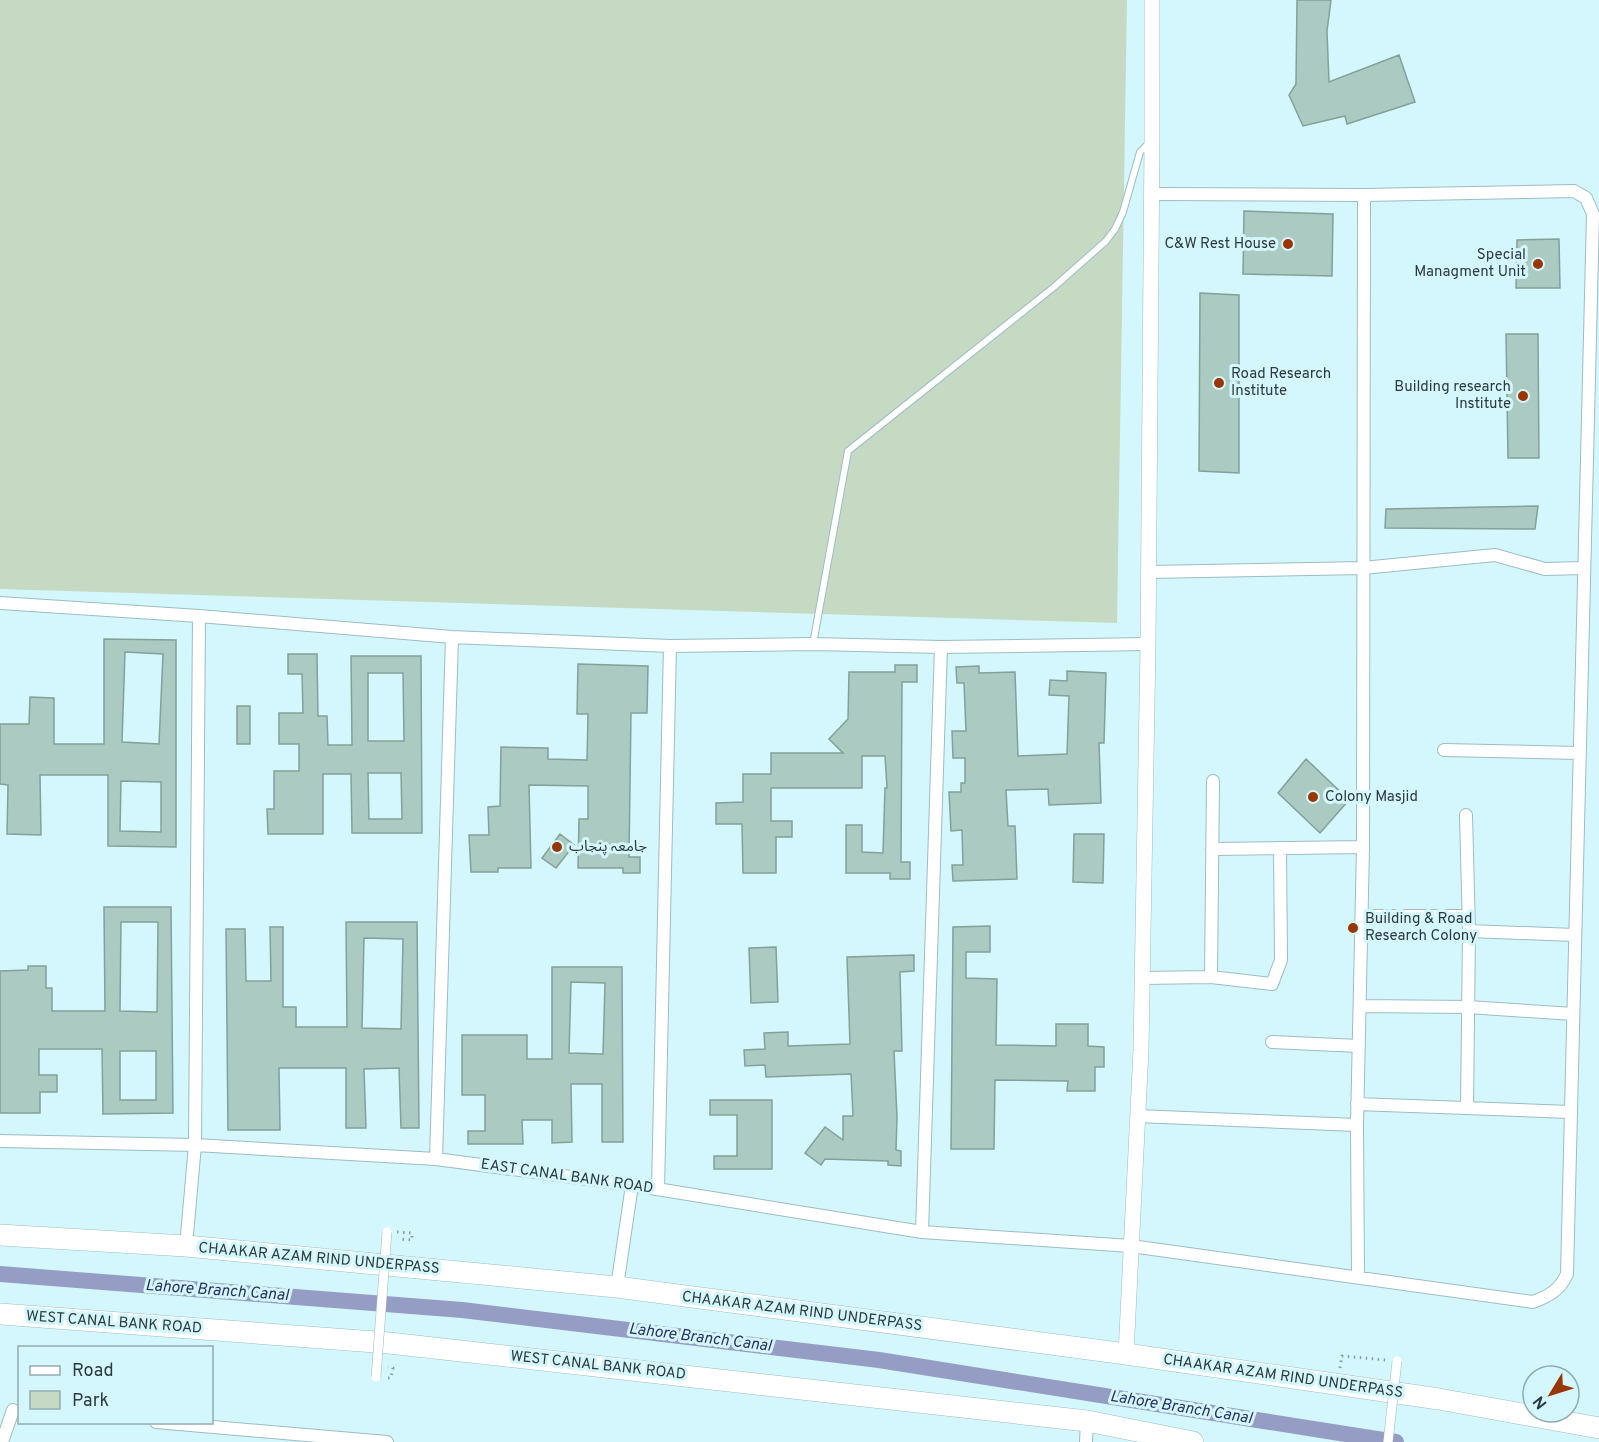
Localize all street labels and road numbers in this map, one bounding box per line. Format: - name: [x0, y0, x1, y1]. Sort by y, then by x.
- street label: EAST CANAL BANK ROAD: [480, 1155, 654, 1199]
- street label: CHAAKAR AZAM RIND UNDERPASS: [198, 1239, 440, 1279]
- street label: CHAAKAR AZAM RIND UNDERPASS: [681, 1288, 923, 1336]
- street label: WEST CANAL BANK ROAD: [25, 1307, 203, 1339]
- street label: WEST CANAL BANK ROAD: [509, 1347, 687, 1385]
- street label: CHAAKAR AZAM RIND UNDERPASS: [1162, 1351, 1404, 1403]

